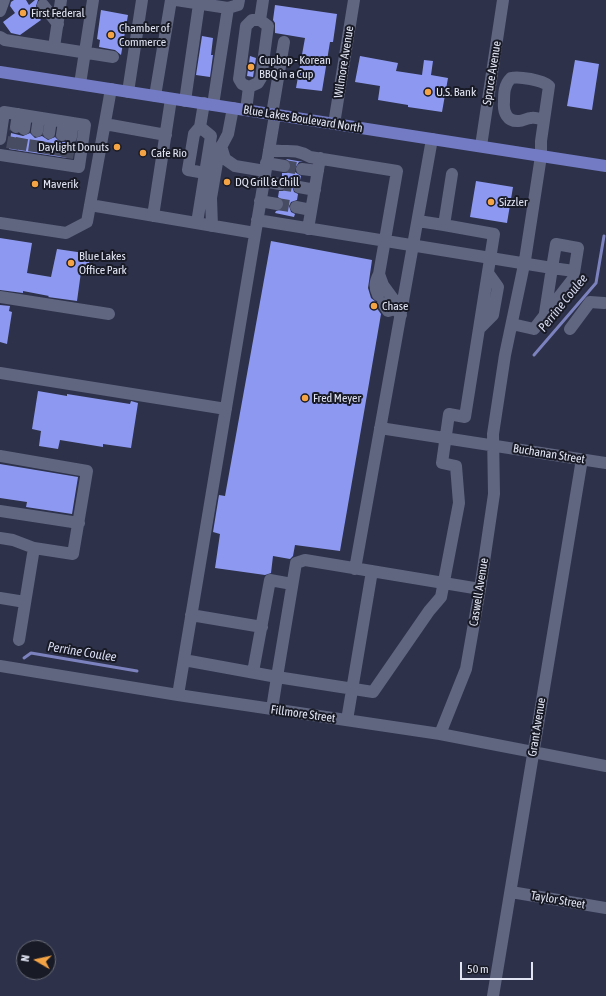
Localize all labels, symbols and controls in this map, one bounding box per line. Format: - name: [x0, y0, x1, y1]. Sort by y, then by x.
- place label: First Federal: [31, 6, 85, 20]
- marker: First Federal: [18, 8, 28, 18]
- place label: Chamber of Commerce: [119, 21, 170, 49]
- street label: Wilmore Avenue: [331, 25, 357, 99]
- marker: Chamber of Commerce: [106, 30, 116, 40]
- street label: Spruce Avenue: [480, 40, 504, 106]
- place label: Cupbop - Korean BBQ in a Cup: [259, 53, 331, 81]
- marker: Cupbop - Korean BBQ in a Cup: [246, 62, 256, 72]
- place label: U.S. Bank: [436, 85, 476, 99]
- marker: U.S. Bank: [423, 87, 433, 97]
- street label: Blue Lakes Boulevard North: [242, 102, 364, 136]
- place label: Daylight Donuts: [38, 140, 109, 154]
- marker: Daylight Donuts: [112, 142, 122, 152]
- place label: Cafe Rio: [151, 146, 187, 160]
- marker: Cafe Rio: [138, 148, 148, 158]
- place label: DQ Grill & Chill: [235, 175, 299, 189]
- place label: Maverik: [43, 177, 78, 191]
- marker: DQ Grill & Chill: [222, 177, 232, 187]
- marker: Maverik: [30, 179, 40, 189]
- place label: Sizzler: [499, 195, 527, 209]
- marker: Sizzler: [486, 197, 496, 207]
- place label: Blue Lakes Office Park: [79, 249, 127, 277]
- marker: Blue Lakes Office Park: [66, 258, 76, 268]
- water label: Perrine Coulee: [535, 271, 591, 335]
- place label: Chase: [382, 299, 408, 313]
- marker: Chase: [369, 301, 379, 311]
- place label: Fred Meyer: [313, 391, 361, 405]
- marker: Fred Meyer: [300, 393, 310, 403]
- street label: Buchanan Street: [512, 441, 586, 467]
- street label: Caswell Avenue: [466, 557, 492, 627]
- water label: Perrine Coulee: [46, 639, 118, 665]
- street label: Grant Avenue: [525, 697, 549, 757]
- street label: Fillmore Street: [270, 702, 336, 726]
- street label: Taylor Street: [530, 888, 586, 912]
- north arrow: [16, 940, 56, 980]
- text: N: [19, 954, 32, 962]
- scale bar: [462, 954, 535, 980]
- text: 50 m: [467, 962, 489, 976]

